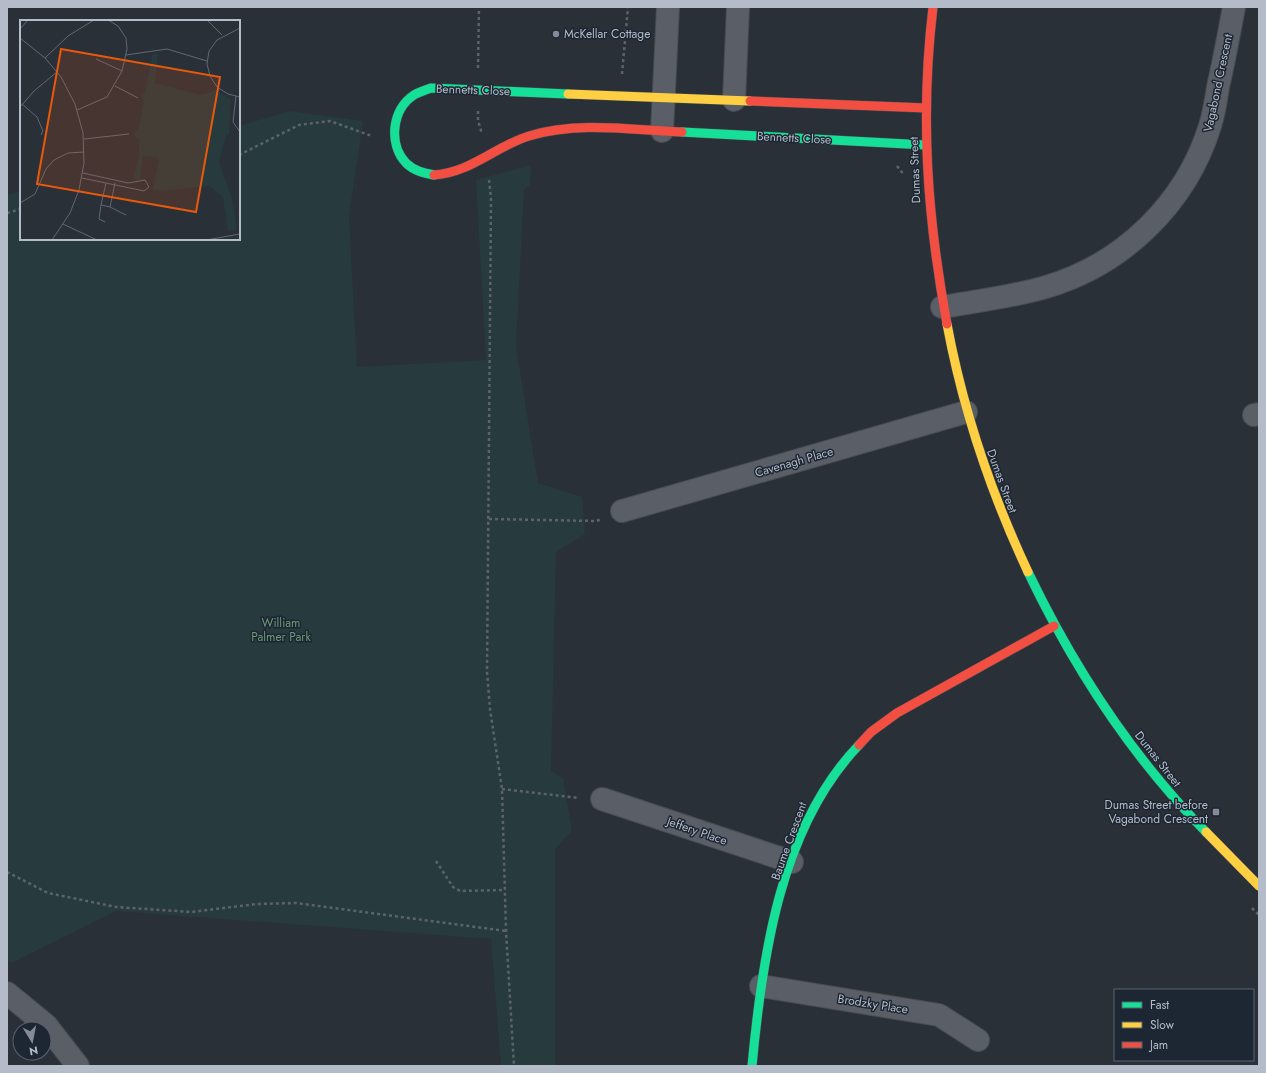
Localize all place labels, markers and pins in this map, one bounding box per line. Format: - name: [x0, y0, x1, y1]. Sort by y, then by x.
- place label: McKellar Cottage: [564, 25, 650, 43]
- marker: McKellar Cottage: [551, 29, 561, 39]
- place label: Dumas Street before Vagabond Crescent: [1105, 796, 1208, 828]
- marker: Dumas Street before Vagabond Crescent: [1211, 807, 1221, 817]

